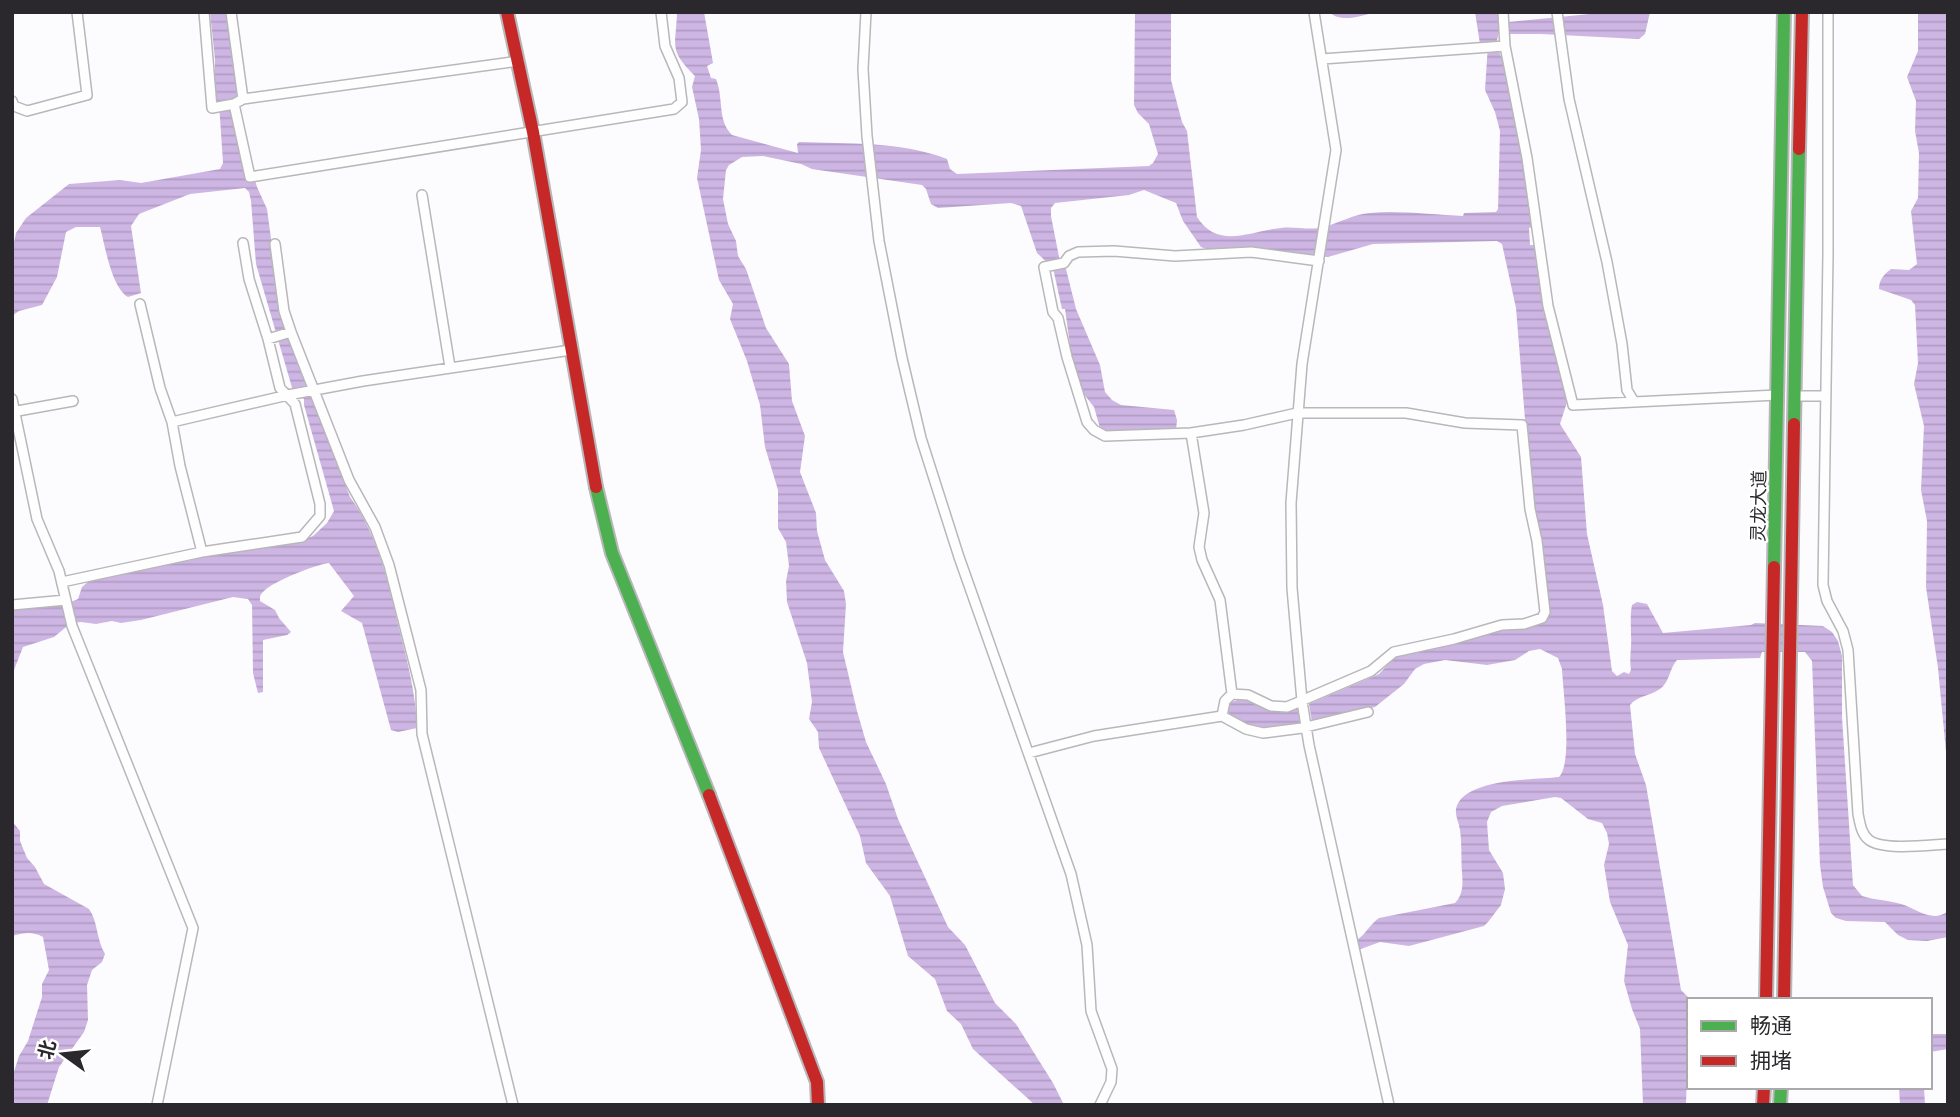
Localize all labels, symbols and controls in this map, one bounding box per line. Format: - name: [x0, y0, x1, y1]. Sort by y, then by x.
- street label: 灵龙大道: [1746, 470, 1770, 542]
- legend: [1687, 998, 1932, 1089]
- text: 畅通: [1750, 1012, 1792, 1037]
- north arrow: [28, 1019, 98, 1089]
- text: 北: [33, 1037, 60, 1062]
- text: 拥堵: [1750, 1047, 1792, 1072]

